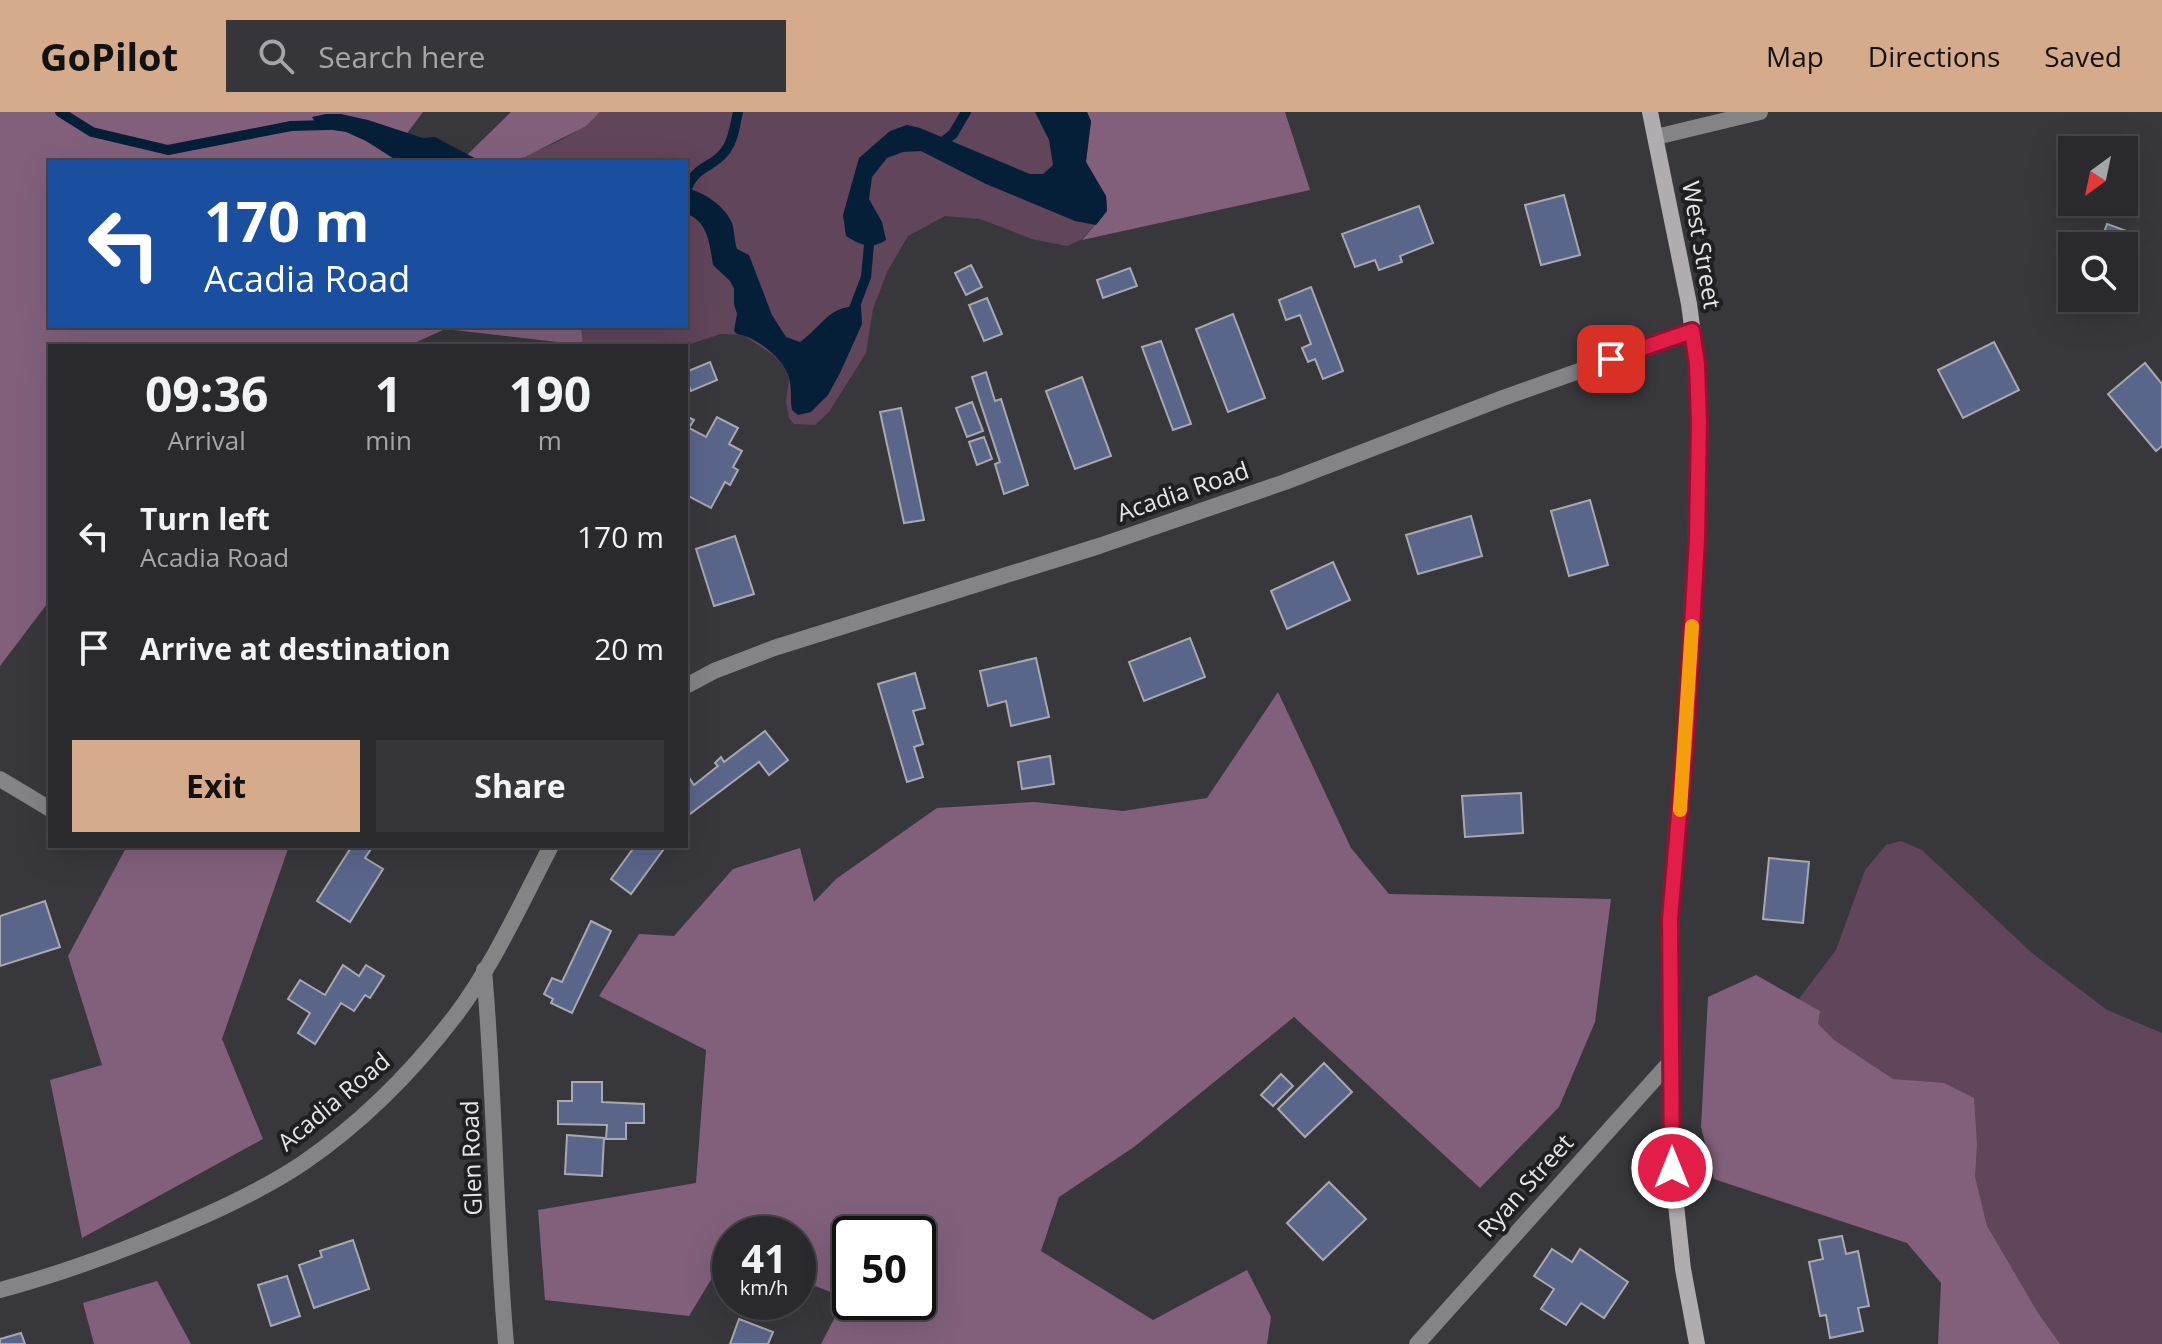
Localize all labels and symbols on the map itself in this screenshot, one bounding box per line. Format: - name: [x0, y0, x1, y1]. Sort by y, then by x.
- north arrow: [2058, 136, 2138, 216]
- street label: West Street: [1675, 178, 1730, 311]
- pin: [1577, 325, 1645, 393]
- street label: Acadia Road: [1112, 453, 1253, 529]
- street label: Acadia Road: [270, 1044, 396, 1158]
- street label: Glen Road: [452, 1100, 489, 1216]
- street label: Ryan Street: [1470, 1126, 1580, 1244]
- position arrow: [1630, 1126, 1714, 1210]
- speed limit sign: 50: [832, 1216, 936, 1320]

